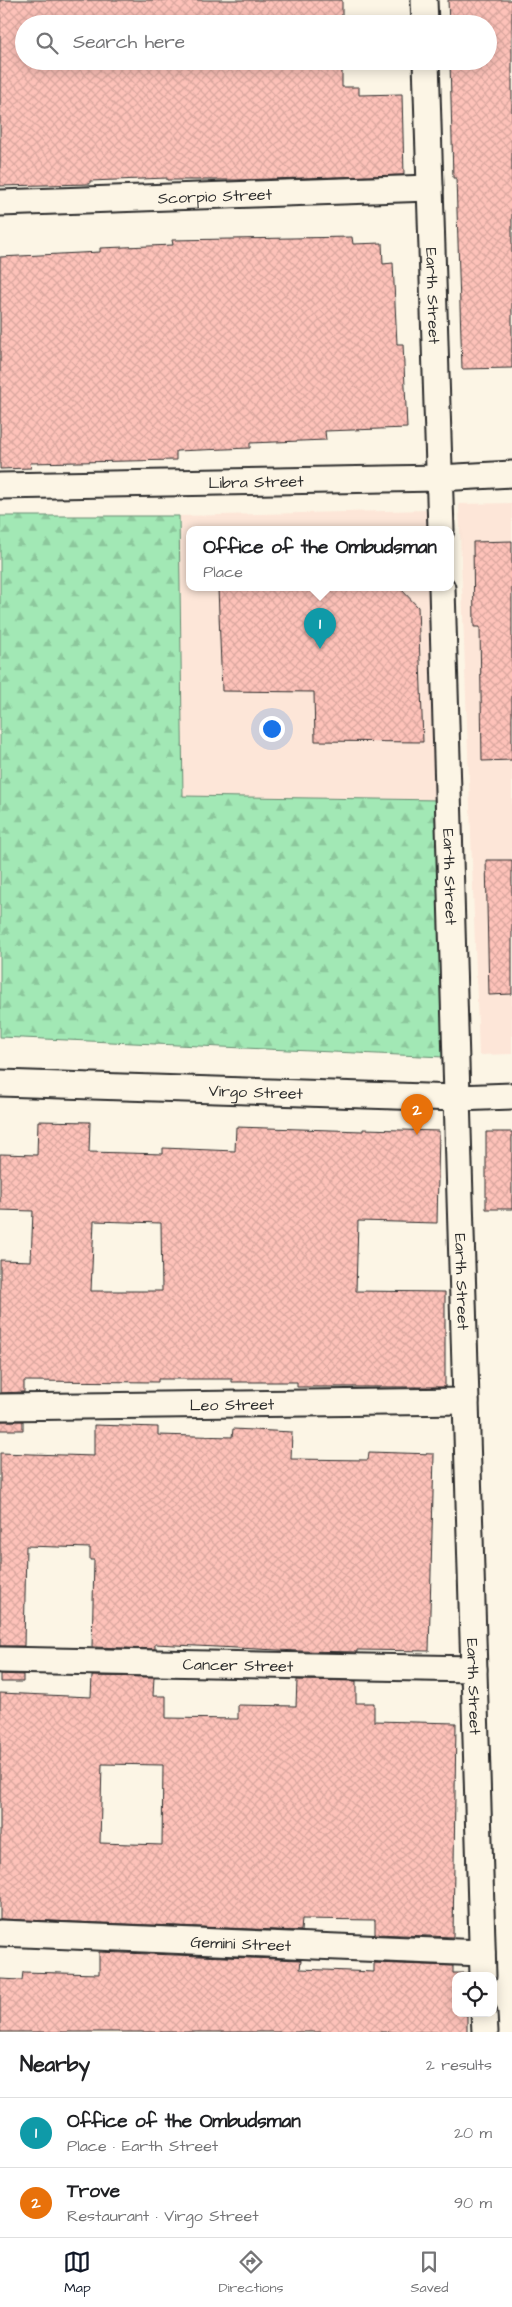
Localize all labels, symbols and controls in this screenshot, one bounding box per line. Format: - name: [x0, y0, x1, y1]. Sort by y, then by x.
- search box: [15, 15, 497, 70]
- icon: search: [33, 29, 61, 57]
- text: Search here: [73, 29, 185, 56]
- street label: Scorpio Street: [157, 183, 273, 209]
- street label: Earth Street: [420, 247, 445, 345]
- street label: Libra Street: [208, 470, 304, 494]
- popup: [186, 526, 454, 591]
- text: Office of the Ombudsman: [203, 534, 437, 561]
- text: Place: [203, 561, 243, 583]
- pin: 1: [304, 608, 336, 649]
- your location: [259, 716, 285, 742]
- street label: Earth Street: [437, 828, 462, 926]
- street label: Virgo Street: [208, 1080, 304, 1105]
- pin: 2: [401, 1094, 433, 1135]
- street label: Earth Street: [449, 1233, 474, 1331]
- street label: Leo Street: [190, 1393, 275, 1417]
- street label: Earth Street: [461, 1638, 486, 1736]
- street label: Cancer Street: [182, 1653, 294, 1678]
- street label: Gemini Street: [190, 1931, 292, 1957]
- map controls: [452, 1972, 497, 2017]
- button: locate: [452, 1972, 497, 2017]
- text: Nearby: [20, 2050, 90, 2079]
- text: 2 results: [426, 2054, 492, 2076]
- text: Office of the Ombudsman: [67, 2108, 301, 2135]
- text: 1: [35, 2122, 37, 2144]
- text: 20 m: [454, 2122, 492, 2144]
- text: Place · Earth Street: [67, 2135, 218, 2157]
- text: Trove: [67, 2178, 120, 2205]
- text: 2: [31, 2192, 41, 2214]
- text: 90 m: [454, 2192, 492, 2214]
- text: Restaurant · Virgo Street: [67, 2205, 259, 2227]
- tab: Map: [63, 2248, 91, 2298]
- tab: Directions: [218, 2248, 283, 2298]
- tab: Saved: [410, 2248, 449, 2298]

